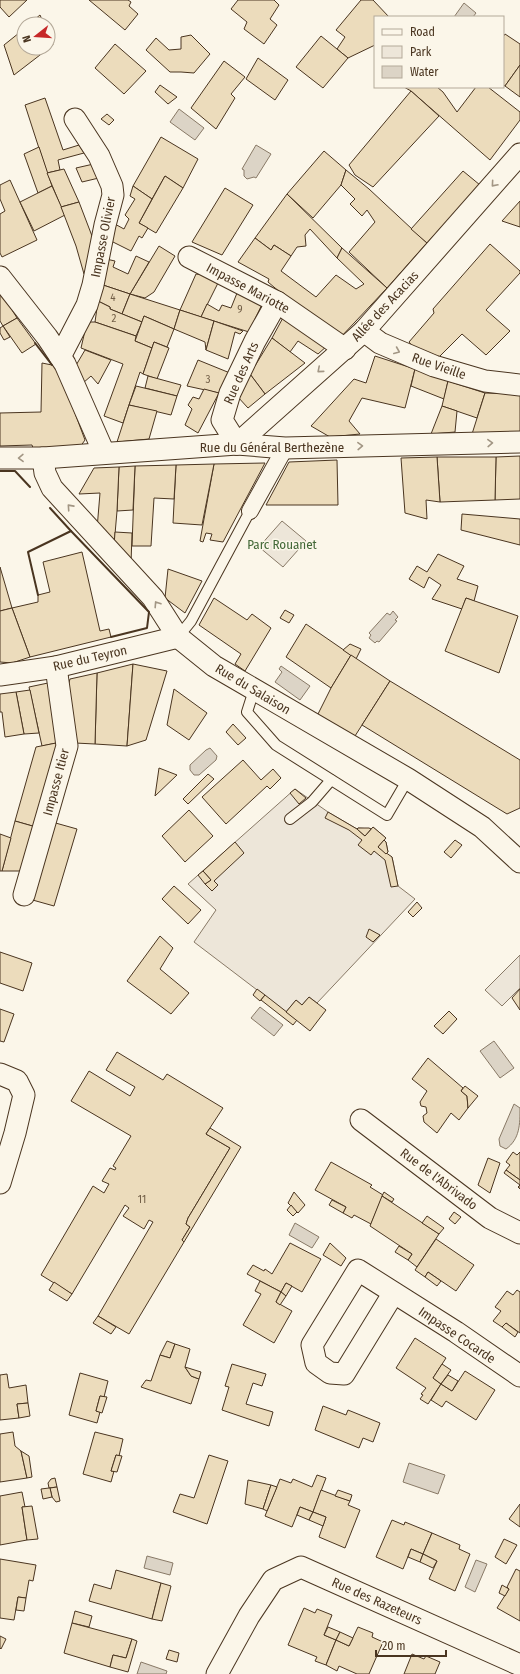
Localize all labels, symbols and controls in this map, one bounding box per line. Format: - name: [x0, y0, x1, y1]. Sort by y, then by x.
- north arrow: [16, 16, 56, 56]
- legend: [374, 16, 504, 88]
- text: Road: [410, 25, 435, 39]
- text: N: [20, 34, 34, 44]
- text: Park: [410, 45, 432, 59]
- text: Water: [410, 65, 439, 79]
- one-way arrow: [492, 179, 499, 186]
- street label: Impasse Olivier: [88, 195, 118, 279]
- street label: Impasse Mariotte: [204, 260, 292, 316]
- street label: Allée des Acacias: [349, 267, 422, 344]
- house number: 4: [110, 291, 116, 304]
- house number: 9: [237, 303, 243, 316]
- house number: 2: [112, 312, 117, 325]
- street label: Rue des Arts: [221, 339, 262, 406]
- one-way arrow: [393, 346, 401, 354]
- street label: Rue Vieille: [410, 350, 468, 382]
- one-way arrow: [317, 366, 325, 373]
- house number: 3: [206, 373, 211, 386]
- one-way arrow: [487, 439, 493, 447]
- street label: Rue du Général Berthezène: [200, 440, 344, 455]
- one-way arrow: [357, 442, 363, 451]
- one-way arrow: [18, 454, 24, 462]
- one-way arrow: [68, 505, 75, 512]
- park label: Parc Rouanet: [247, 537, 318, 552]
- one-way arrow: [154, 601, 162, 608]
- street label: Rue du Teyron: [52, 642, 128, 674]
- street label: Rue du Salaison: [213, 661, 293, 717]
- street label: Impasse Itier: [40, 746, 72, 817]
- street label: Rue de l'Abrivado: [397, 1145, 481, 1213]
- house number: 11: [138, 1193, 146, 1206]
- street label: Impasse Cocarde: [416, 1304, 498, 1366]
- street label: Rue des Razeteurs: [329, 1574, 425, 1628]
- scale bar: [376, 1632, 446, 1658]
- text: 20 m: [382, 1639, 406, 1653]

